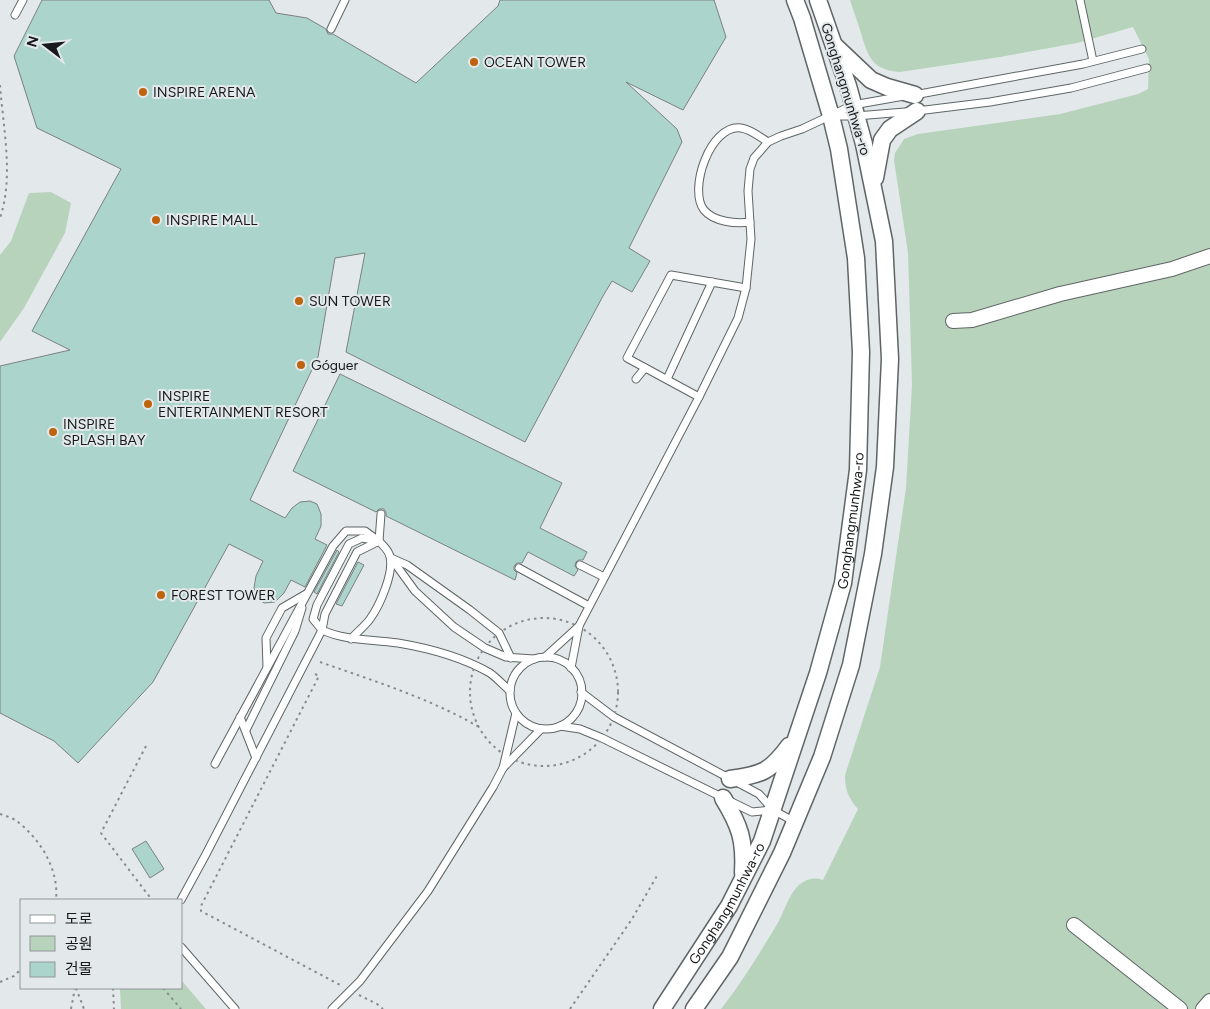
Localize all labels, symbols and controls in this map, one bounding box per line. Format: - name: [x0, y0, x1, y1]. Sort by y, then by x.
- north arrow: [20, 20, 70, 70]
- street label: Gonghangmunhwa-ro: [817, 21, 874, 157]
- text: N: [23, 34, 43, 49]
- place label: OCEAN TOWER: [484, 54, 586, 71]
- marker: OCEAN TOWER: [468, 56, 480, 68]
- place label: INSPIRE ARENA: [153, 84, 256, 101]
- marker: INSPIRE ARENA: [137, 86, 149, 98]
- place label: INSPIRE MALL: [166, 212, 258, 229]
- marker: INSPIRE MALL: [150, 214, 162, 226]
- place label: SUN TOWER: [309, 293, 391, 310]
- marker: SUN TOWER: [293, 295, 305, 307]
- place label: Góguer: [311, 357, 358, 374]
- marker: Góguer: [295, 359, 307, 371]
- place label: INSPIRE ENTERTAINMENT RESORT: [158, 388, 328, 421]
- marker: INSPIRE ENTERTAINMENT RESORT: [142, 398, 154, 410]
- place label: INSPIRE SPLASH BAY: [63, 416, 146, 449]
- marker: INSPIRE SPLASH BAY: [47, 426, 59, 438]
- street label: Gonghangmunhwa-ro: [834, 452, 867, 591]
- place label: FOREST TOWER: [171, 587, 275, 604]
- marker: FOREST TOWER: [155, 589, 167, 601]
- street label: Gonghangmunhwa-ro: [685, 840, 769, 968]
- legend: [20, 899, 182, 989]
- text: 도로: [65, 910, 93, 928]
- text: 공원: [65, 935, 93, 953]
- text: 건물: [65, 960, 93, 978]

